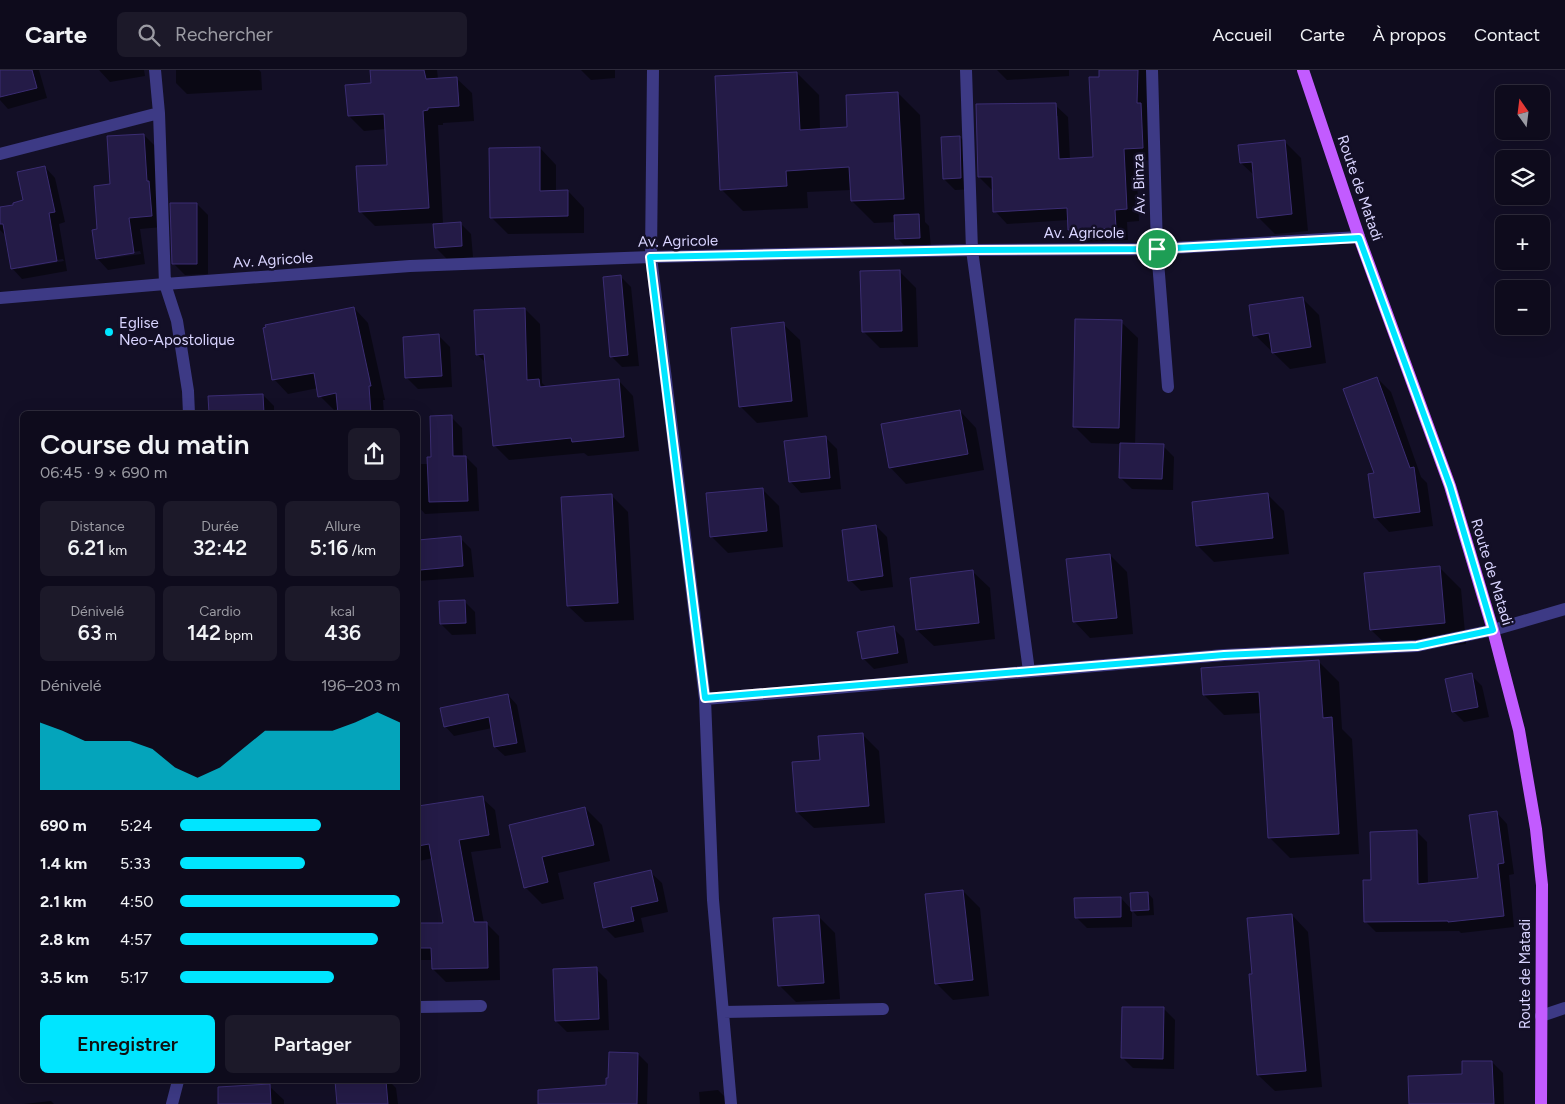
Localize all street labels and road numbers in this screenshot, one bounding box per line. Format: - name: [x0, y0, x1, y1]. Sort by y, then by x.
- street label: Route de Matadi: [1333, 133, 1387, 243]
- street label: Av. Binza: [1129, 153, 1149, 215]
- street label: Av. Agricole: [1044, 224, 1124, 242]
- street label: Av. Agricole: [638, 231, 718, 251]
- street label: Av. Agricole: [232, 248, 314, 272]
- street label: Route de Matadi: [1467, 516, 1517, 628]
- street label: Route de Matadi: [1516, 919, 1534, 1029]

